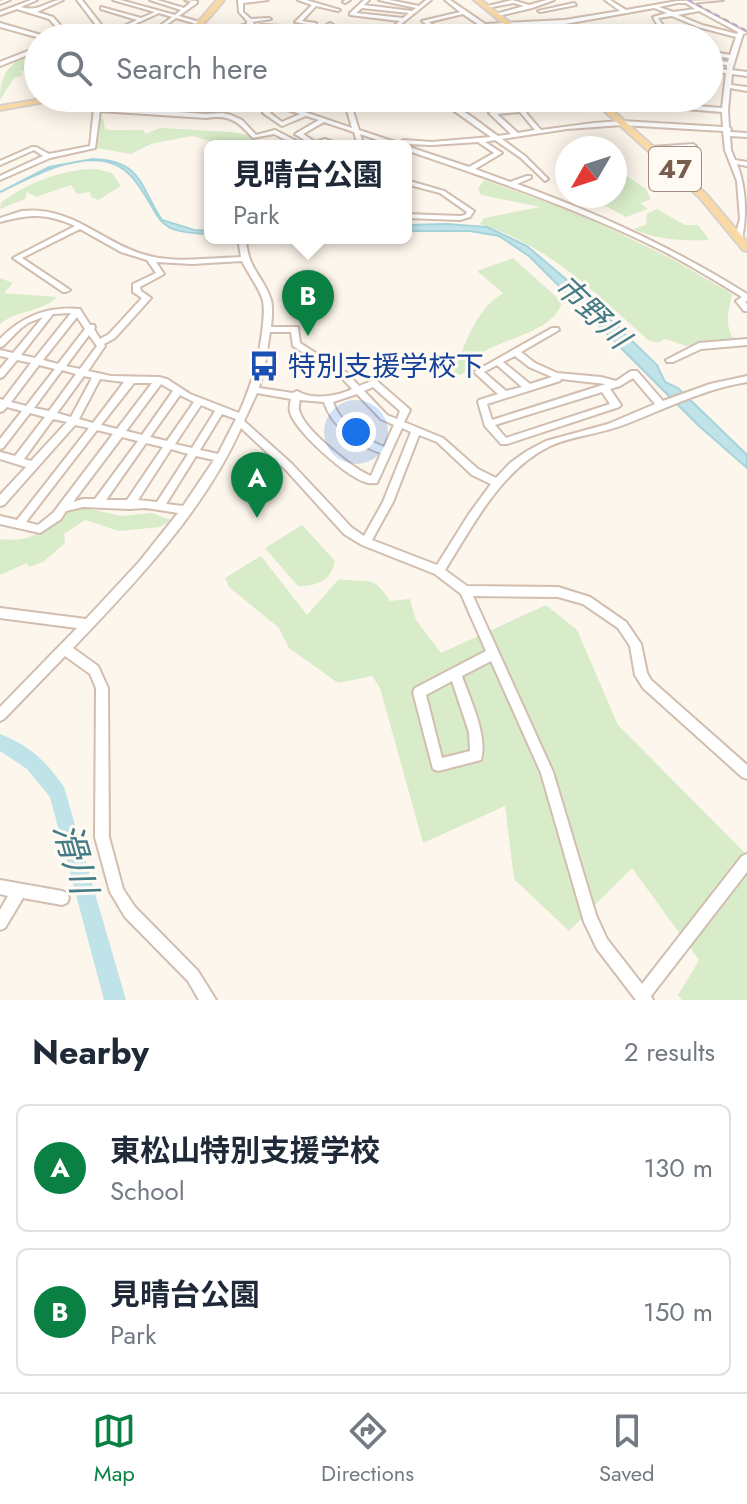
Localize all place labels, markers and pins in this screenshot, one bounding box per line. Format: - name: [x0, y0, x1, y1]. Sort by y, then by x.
- pin: B: [282, 270, 334, 336]
- place label: 特別支援学校下: [288, 346, 484, 387]
- bus stop icon: 特別支援学校下: [247, 349, 281, 383]
- pin: A: [231, 452, 283, 518]

